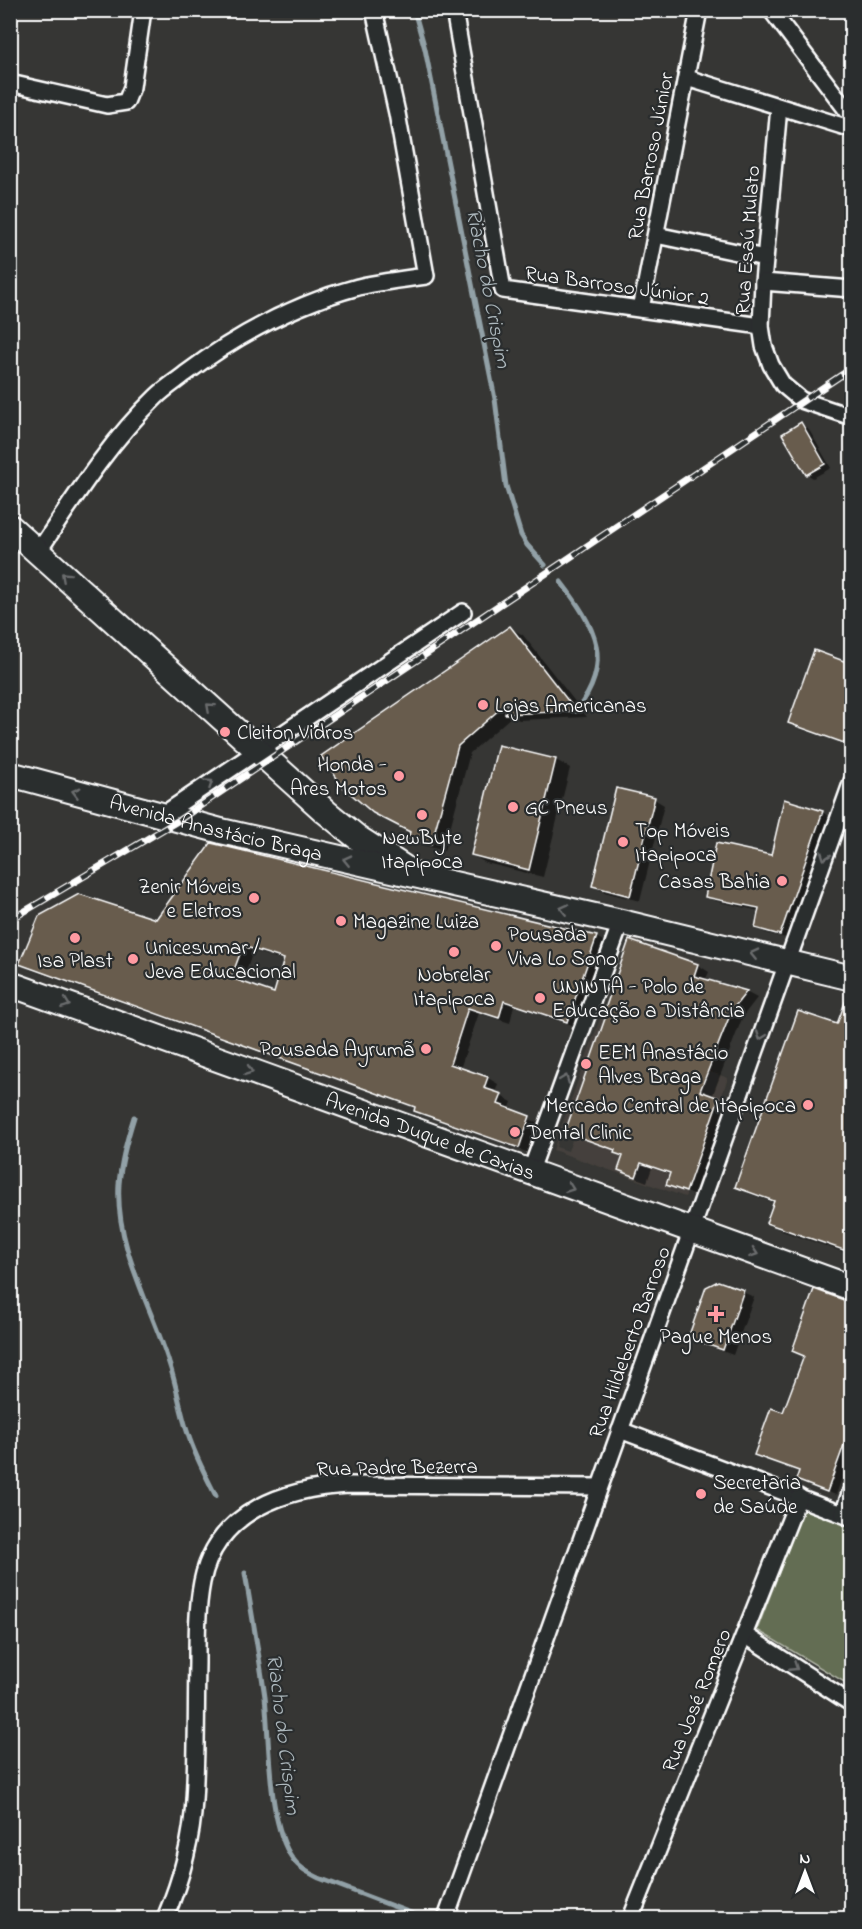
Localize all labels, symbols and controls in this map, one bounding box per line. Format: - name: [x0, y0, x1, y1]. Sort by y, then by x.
- street label: Rua Barroso Júnior: [621, 70, 683, 243]
- street label: Rua Esaú Mulato: [729, 164, 769, 316]
- water label: Riacho do Crispim: [456, 206, 518, 372]
- street label: Rua Barroso Júnior 2: [523, 259, 711, 315]
- one-way arrow: [61, 572, 72, 583]
- place label: Lojas Americanas: [495, 692, 647, 722]
- marker: Lojas Americanas: [476, 698, 490, 712]
- one-way arrow: [206, 703, 216, 714]
- place label: Cleiton Vidros: [237, 719, 353, 749]
- marker: Cleiton Vidros: [218, 725, 232, 739]
- place label: Honda - Ares Motos: [290, 751, 387, 805]
- marker: Honda - Ares Motos: [392, 769, 406, 783]
- one-way arrow: [202, 779, 213, 790]
- one-way arrow: [71, 787, 82, 799]
- street label: Avenida Anastácio Braga: [106, 788, 325, 871]
- place label: GC Pneus: [525, 794, 608, 824]
- marker: GC Pneus: [506, 800, 520, 814]
- marker: NewByte Itapipoca: [415, 808, 429, 822]
- place label: Top Móveis Itapipoca: [635, 817, 730, 871]
- place label: NewByte Itapipoca: [381, 824, 463, 878]
- marker: Top Móveis Itapipoca: [616, 835, 630, 849]
- one-way arrow: [820, 850, 833, 861]
- one-way arrow: [342, 854, 352, 867]
- place label: Casas Bahia: [659, 868, 770, 898]
- place label: Zenir Móveis e Eletros: [138, 873, 242, 927]
- marker: Casas Bahia: [775, 874, 789, 888]
- marker: Zenir Móveis e Eletros: [247, 891, 261, 905]
- one-way arrow: [559, 903, 569, 916]
- place label: Magazine Luiza: [353, 908, 479, 940]
- marker: Magazine Luiza: [334, 914, 348, 928]
- place label: Pousada Viva Lo Sono: [507, 921, 617, 975]
- marker: Isa Plast: [68, 931, 82, 945]
- place label: Unicesumar / Jeva Educacional: [145, 934, 296, 988]
- marker: Pousada Viva Lo Sono: [489, 939, 503, 953]
- marker: Nobrelar Itapipoca: [447, 945, 461, 959]
- place label: Isa Plast: [37, 947, 113, 977]
- one-way arrow: [749, 948, 759, 961]
- marker: Unicesumar / Jeva Educacional: [126, 952, 140, 966]
- place label: Nobrelar Itapipoca: [413, 961, 495, 1015]
- place label: UNINTA - Polo de Educação a Distância: [552, 973, 745, 1027]
- marker: UNINTA - Polo de Educação a Distância: [533, 991, 547, 1005]
- one-way arrow: [59, 997, 70, 1009]
- one-way arrow: [756, 1031, 769, 1041]
- place label: Pousada Ayrumã: [260, 1036, 414, 1068]
- place label: EEM Anastácio Alves Braga: [598, 1039, 729, 1095]
- marker: Pousada Ayrumã: [419, 1042, 433, 1056]
- marker: EEM Anastácio Alves Braga: [579, 1057, 593, 1071]
- one-way arrow: [243, 1063, 254, 1076]
- one-way arrow: [557, 1074, 570, 1084]
- street label: Avenida Duque de Caxias: [321, 1086, 539, 1189]
- place label: Mercado Central de Itapipoca: [546, 1092, 796, 1122]
- marker: Mercado Central de Itapipoca: [801, 1098, 815, 1112]
- place label: Dental Clinic: [526, 1119, 632, 1149]
- marker: Dental Clinic: [508, 1125, 522, 1139]
- one-way arrow: [564, 1180, 575, 1193]
- street label: Rua Hildeberto Barroso: [582, 1243, 680, 1443]
- one-way arrow: [748, 1246, 759, 1259]
- marker: Pague Menos: [709, 1307, 723, 1321]
- place label: Pague Menos: [660, 1323, 772, 1355]
- street label: Rua Padre Bezerra: [316, 1453, 478, 1485]
- place label: Secretaria de Saúde: [713, 1469, 801, 1523]
- marker: Secretaria de Saúde: [694, 1487, 708, 1501]
- street label: Rua José Romero: [655, 1624, 740, 1777]
- water label: Riacho do Crispim: [256, 1652, 308, 1817]
- one-way arrow: [788, 1659, 798, 1671]
- north arrow: [775, 1842, 835, 1902]
- text: N: [800, 1847, 811, 1871]

